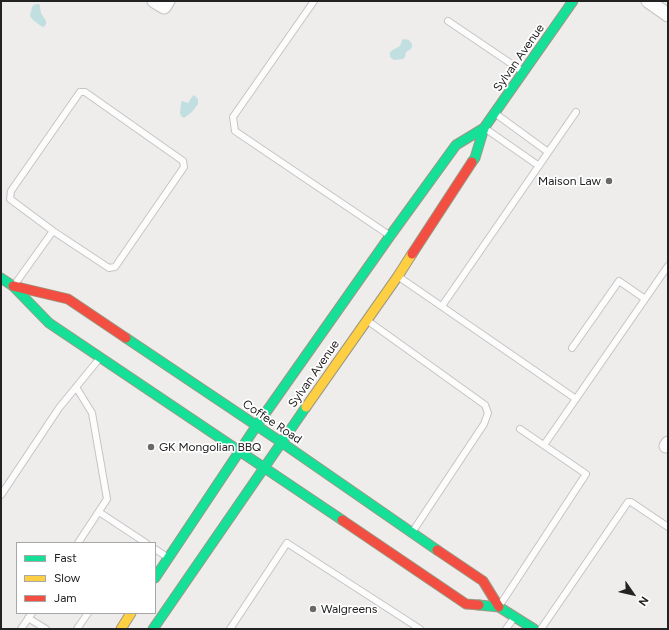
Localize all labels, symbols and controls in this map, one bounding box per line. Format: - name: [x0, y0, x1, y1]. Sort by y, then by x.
- street label: Sylvan Avenue: [491, 22, 547, 94]
- place label: Maison Law: [538, 174, 601, 188]
- marker: Maison Law: [604, 176, 614, 186]
- street label: Sylvan Avenue: [286, 338, 342, 410]
- street label: Coffee Road: [240, 397, 304, 447]
- place label: GK Mongolian BBQ: [159, 440, 261, 454]
- marker: GK Mongolian BBQ: [146, 442, 156, 452]
- legend: [16, 542, 156, 614]
- text: Fast: [54, 551, 77, 565]
- text: Slow: [54, 571, 80, 585]
- north arrow: [613, 574, 653, 614]
- text: Jam: [54, 591, 77, 605]
- text: N: [636, 594, 651, 608]
- place label: Walgreens: [321, 602, 377, 616]
- marker: Walgreens: [308, 604, 318, 614]

